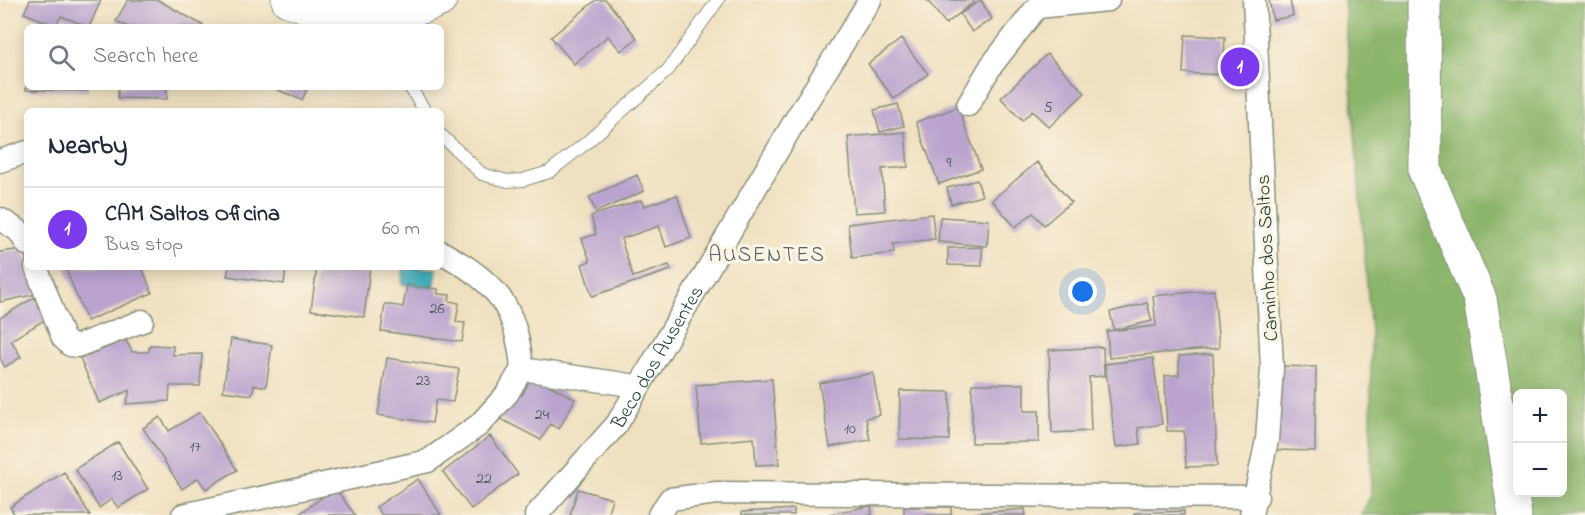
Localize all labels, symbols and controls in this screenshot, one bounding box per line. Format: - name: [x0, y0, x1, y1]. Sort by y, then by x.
- search box: [24, 24, 444, 90]
- icon: search: [45, 41, 78, 74]
- text: Search here: [93, 41, 198, 73]
- pin: 1: [1220, 44, 1260, 90]
- house number: 5: [1043, 96, 1053, 120]
- text: Nearby: [48, 128, 127, 166]
- house number: 9: [947, 151, 952, 175]
- street label: Caminho dos Saltos: [1250, 174, 1287, 342]
- text: CAM Saltos Oficina: [105, 199, 280, 231]
- text: 1: [64, 215, 71, 244]
- text: 60 m: [382, 215, 420, 244]
- text: Bus stop: [105, 231, 183, 260]
- district label: AUSENTES: [709, 241, 825, 271]
- your location: [1068, 277, 1097, 306]
- street label: Beco dos Ausentes: [605, 281, 712, 436]
- house number: 26: [430, 297, 445, 321]
- house number: 23: [416, 369, 430, 393]
- map controls: [1513, 389, 1567, 497]
- button: +: [1513, 389, 1567, 443]
- house number: 24: [535, 403, 550, 427]
- house number: 10: [844, 417, 856, 441]
- house number: 17: [189, 435, 201, 459]
- button: −: [1513, 443, 1567, 497]
- house number: 13: [111, 464, 123, 488]
- house number: 22: [476, 467, 492, 491]

